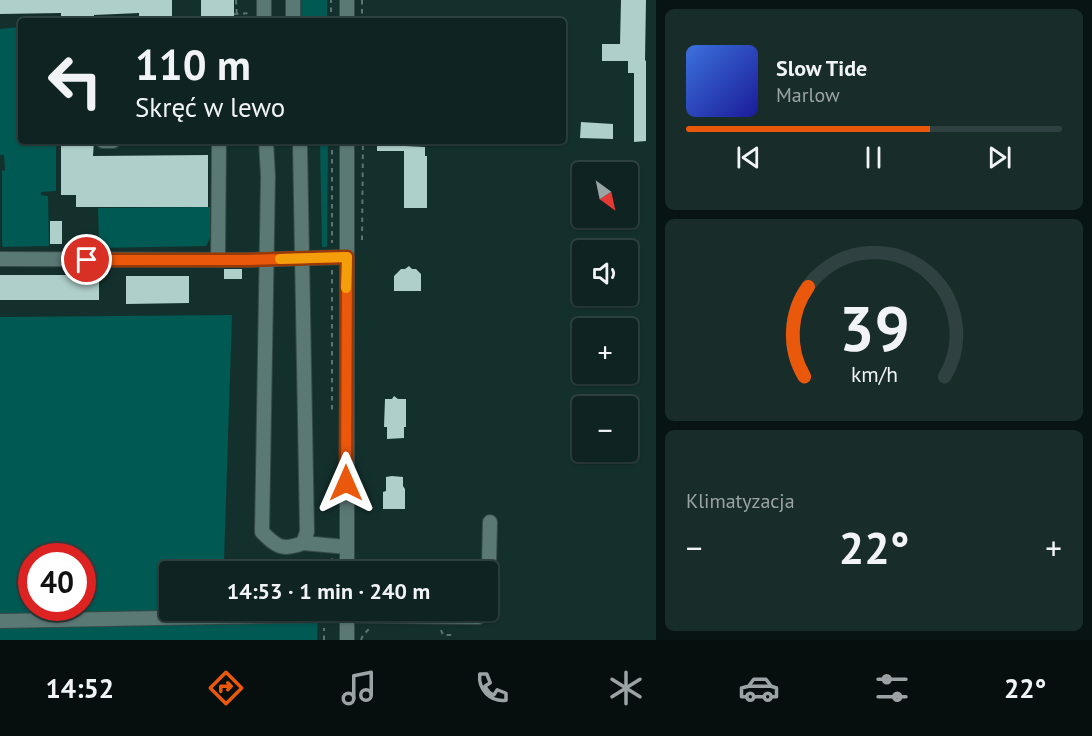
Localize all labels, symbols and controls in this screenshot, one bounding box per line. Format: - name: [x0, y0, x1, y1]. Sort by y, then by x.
- text: 110 m: [135, 37, 251, 92]
- icon: left: [36, 42, 114, 120]
- text: Slow Tide: [776, 54, 867, 82]
- text: Marlow: [776, 82, 840, 108]
- text: Skręć w lewo: [135, 90, 285, 124]
- icon: previous: [732, 141, 765, 174]
- icon: pause: [857, 141, 890, 174]
- icon: next: [983, 141, 1016, 174]
- north arrow: [572, 162, 638, 228]
- map controls: [572, 162, 638, 462]
- pin: [61, 234, 112, 285]
- button: sound: [572, 240, 638, 306]
- icon: arrive: [70, 243, 103, 276]
- text: 39: [839, 287, 909, 368]
- button: +: [572, 318, 638, 384]
- text: km/h: [850, 360, 897, 388]
- button: −: [572, 396, 638, 462]
- position arrow: [314, 451, 378, 515]
- text: Klimatyzacja: [686, 488, 795, 514]
- text: 22°: [839, 518, 909, 576]
- text: −: [686, 526, 703, 569]
- text: +: [1045, 526, 1062, 569]
- speed limit sign: 40: [18, 543, 96, 621]
- text: 14:53 · 1 min · 240 m: [227, 577, 430, 605]
- icon: directions: [205, 667, 247, 709]
- icon: music: [338, 667, 380, 709]
- icon: phone: [471, 667, 513, 709]
- icon: climate: [605, 667, 647, 709]
- icon: car: [738, 667, 780, 709]
- icon: filters: [871, 667, 913, 709]
- text: 14:52: [46, 671, 114, 705]
- text: 22°: [1004, 671, 1046, 705]

